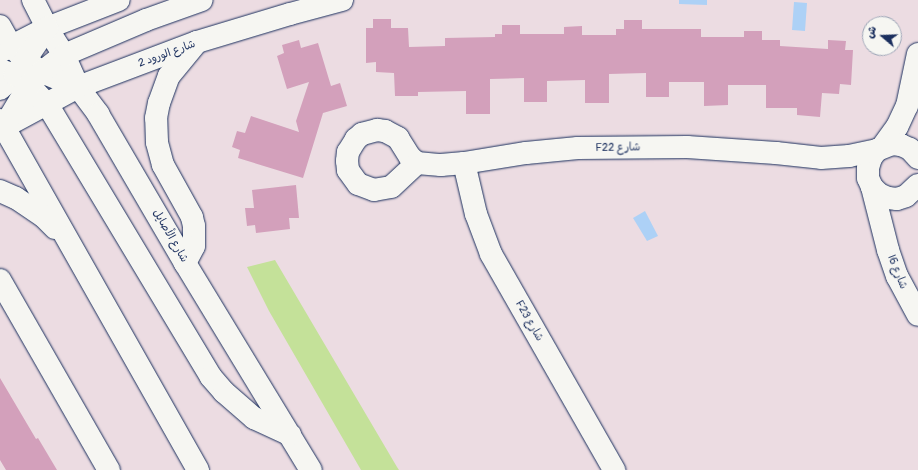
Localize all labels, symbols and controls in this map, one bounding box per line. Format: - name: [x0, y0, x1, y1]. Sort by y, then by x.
- north arrow: [862, 16, 902, 56]
- text: ش: [863, 24, 879, 40]
- street label: شارع الورود 2: [137, 38, 197, 70]
- street label: F22 شارع: [595, 141, 641, 155]
- street label: شارع الأصايل: [150, 207, 190, 265]
- street label: I6 شارع: [884, 253, 910, 291]
- street label: F23 شارع: [512, 298, 546, 344]

